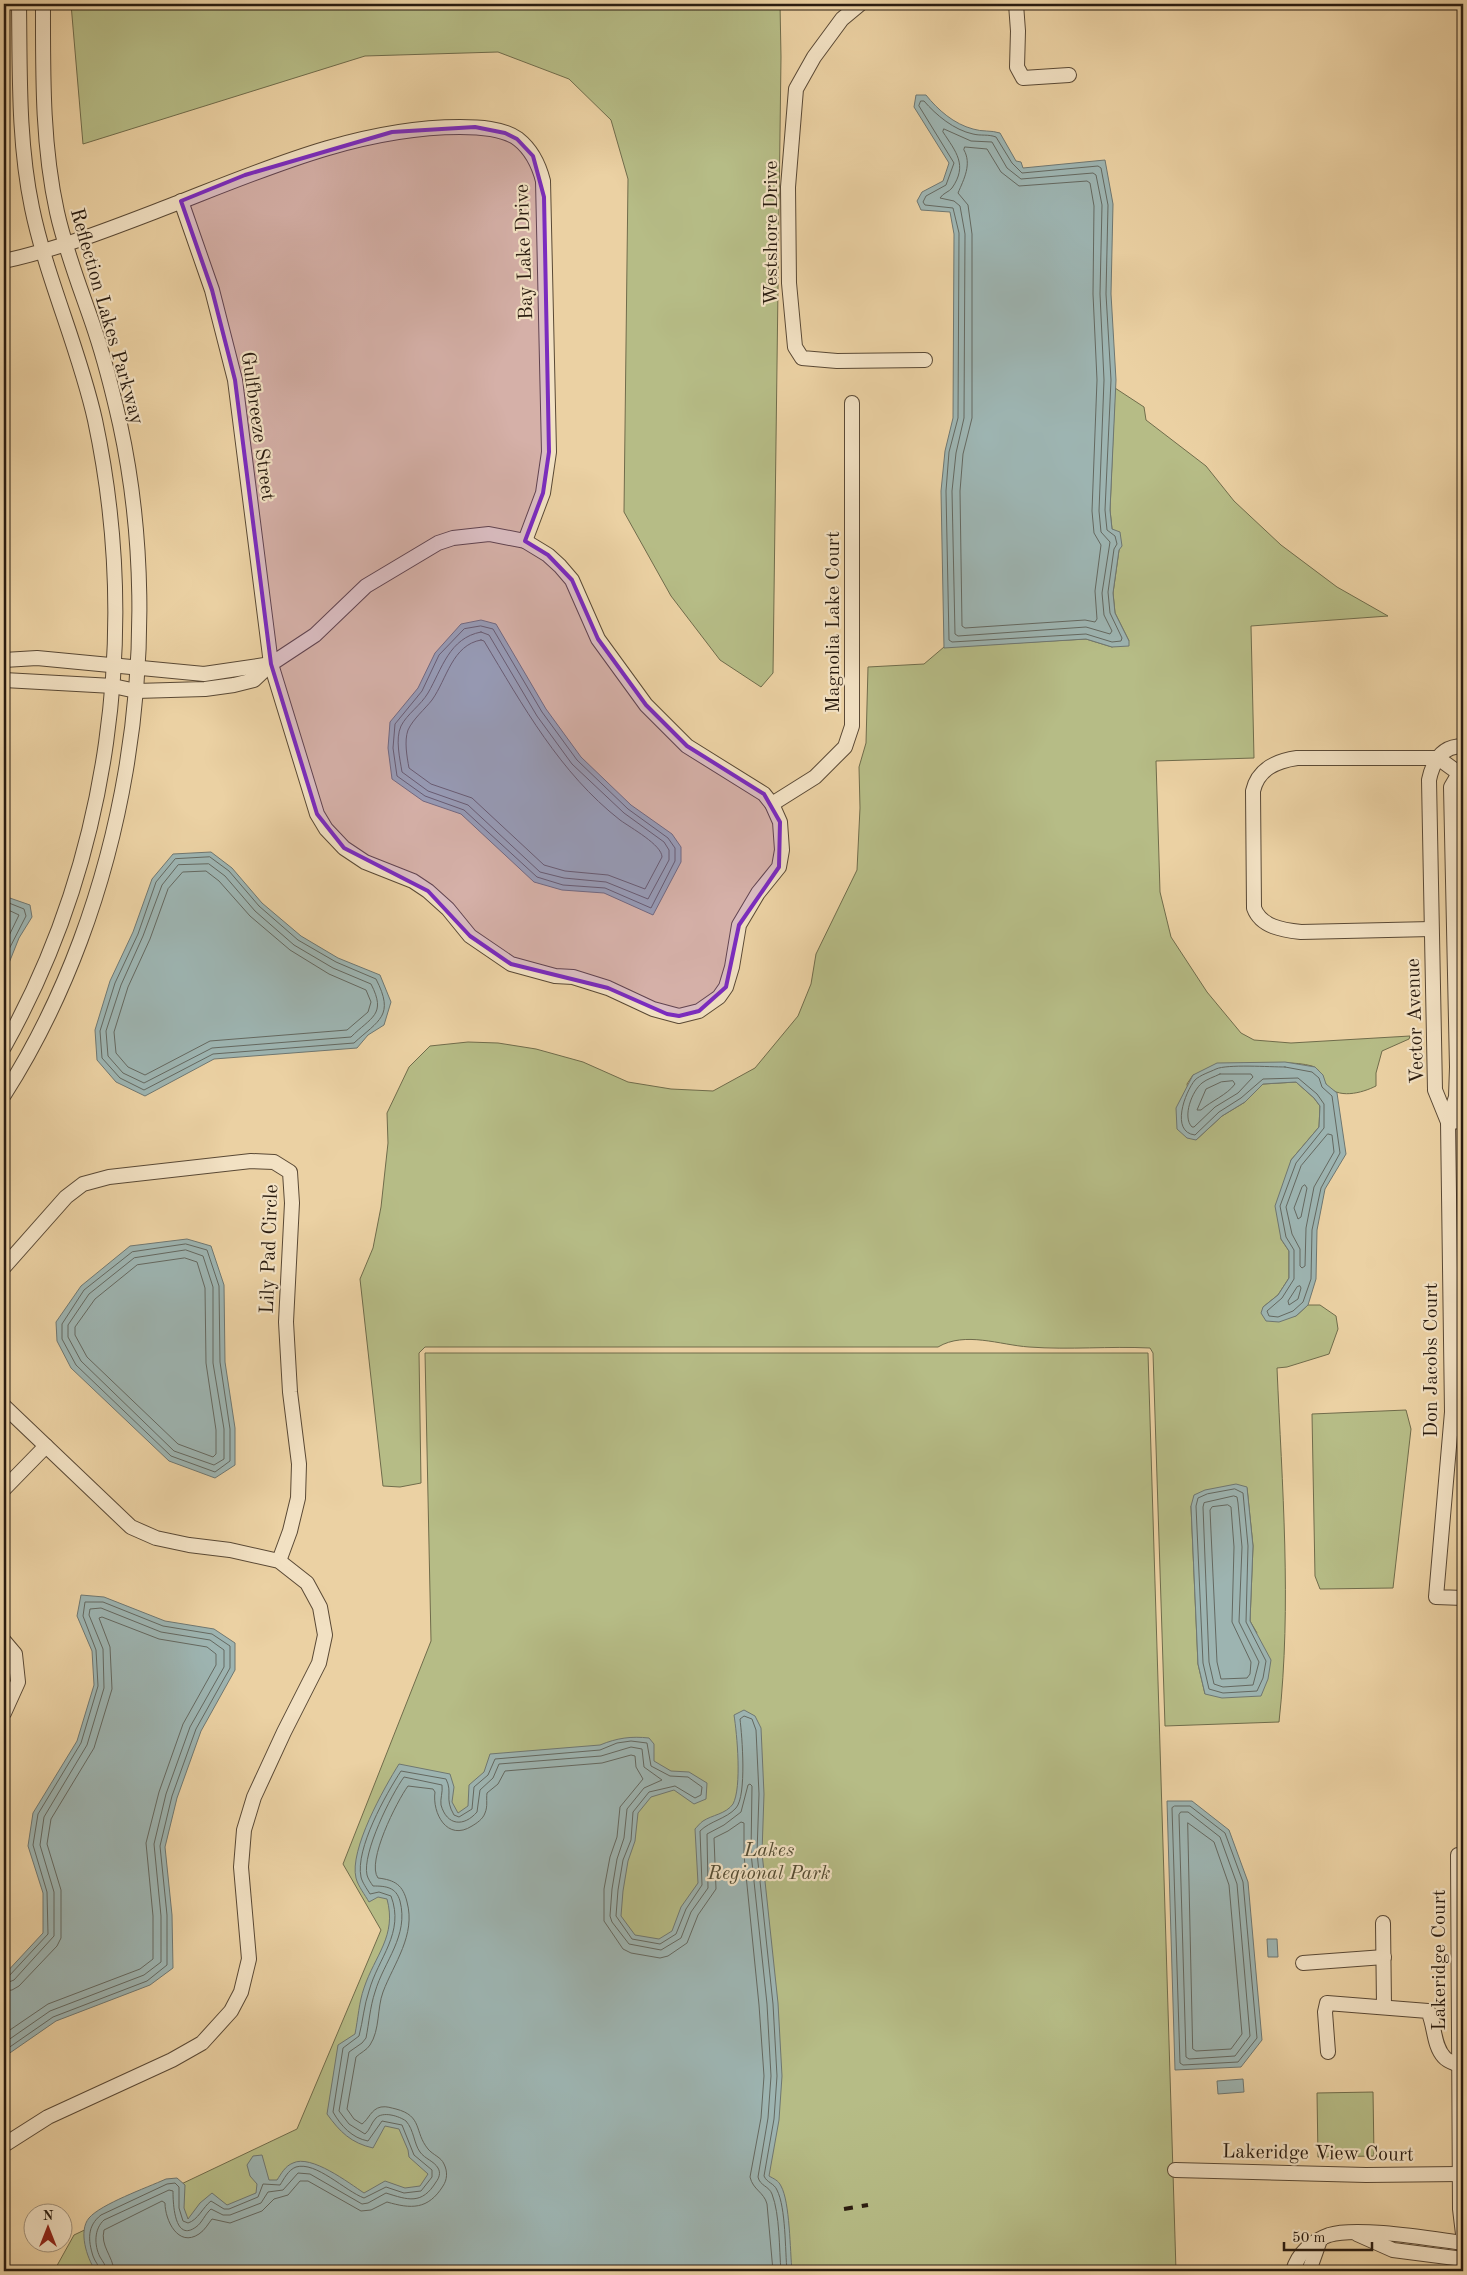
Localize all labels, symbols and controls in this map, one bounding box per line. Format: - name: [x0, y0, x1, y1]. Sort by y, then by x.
- street label: Westshore Drive: [762, 161, 782, 305]
- street label: Bay Lake Drive: [513, 184, 537, 320]
- street label: Reflection Lakes Parkway: [66, 206, 147, 427]
- street label: Gulfbreeze Street: [237, 350, 277, 502]
- street label: Magnolia Lake Court: [824, 531, 844, 713]
- street label: Vector Avenue: [1404, 958, 1428, 1084]
- street label: Lily Pad Circle: [258, 1184, 282, 1314]
- street label: Don Jacobs Court: [1422, 1283, 1442, 1437]
- park label: Lakes Regional Park: [707, 1841, 831, 1884]
- street label: Lakeridge Court: [1430, 1889, 1450, 2031]
- street label: Lakeridge View Court: [1222, 2142, 1414, 2166]
- north arrow: [22, 2202, 72, 2252]
- text: N: [43, 2209, 54, 2223]
- scale bar: [1284, 2220, 1372, 2252]
- text: 50 m: [1292, 2231, 1326, 2246]

